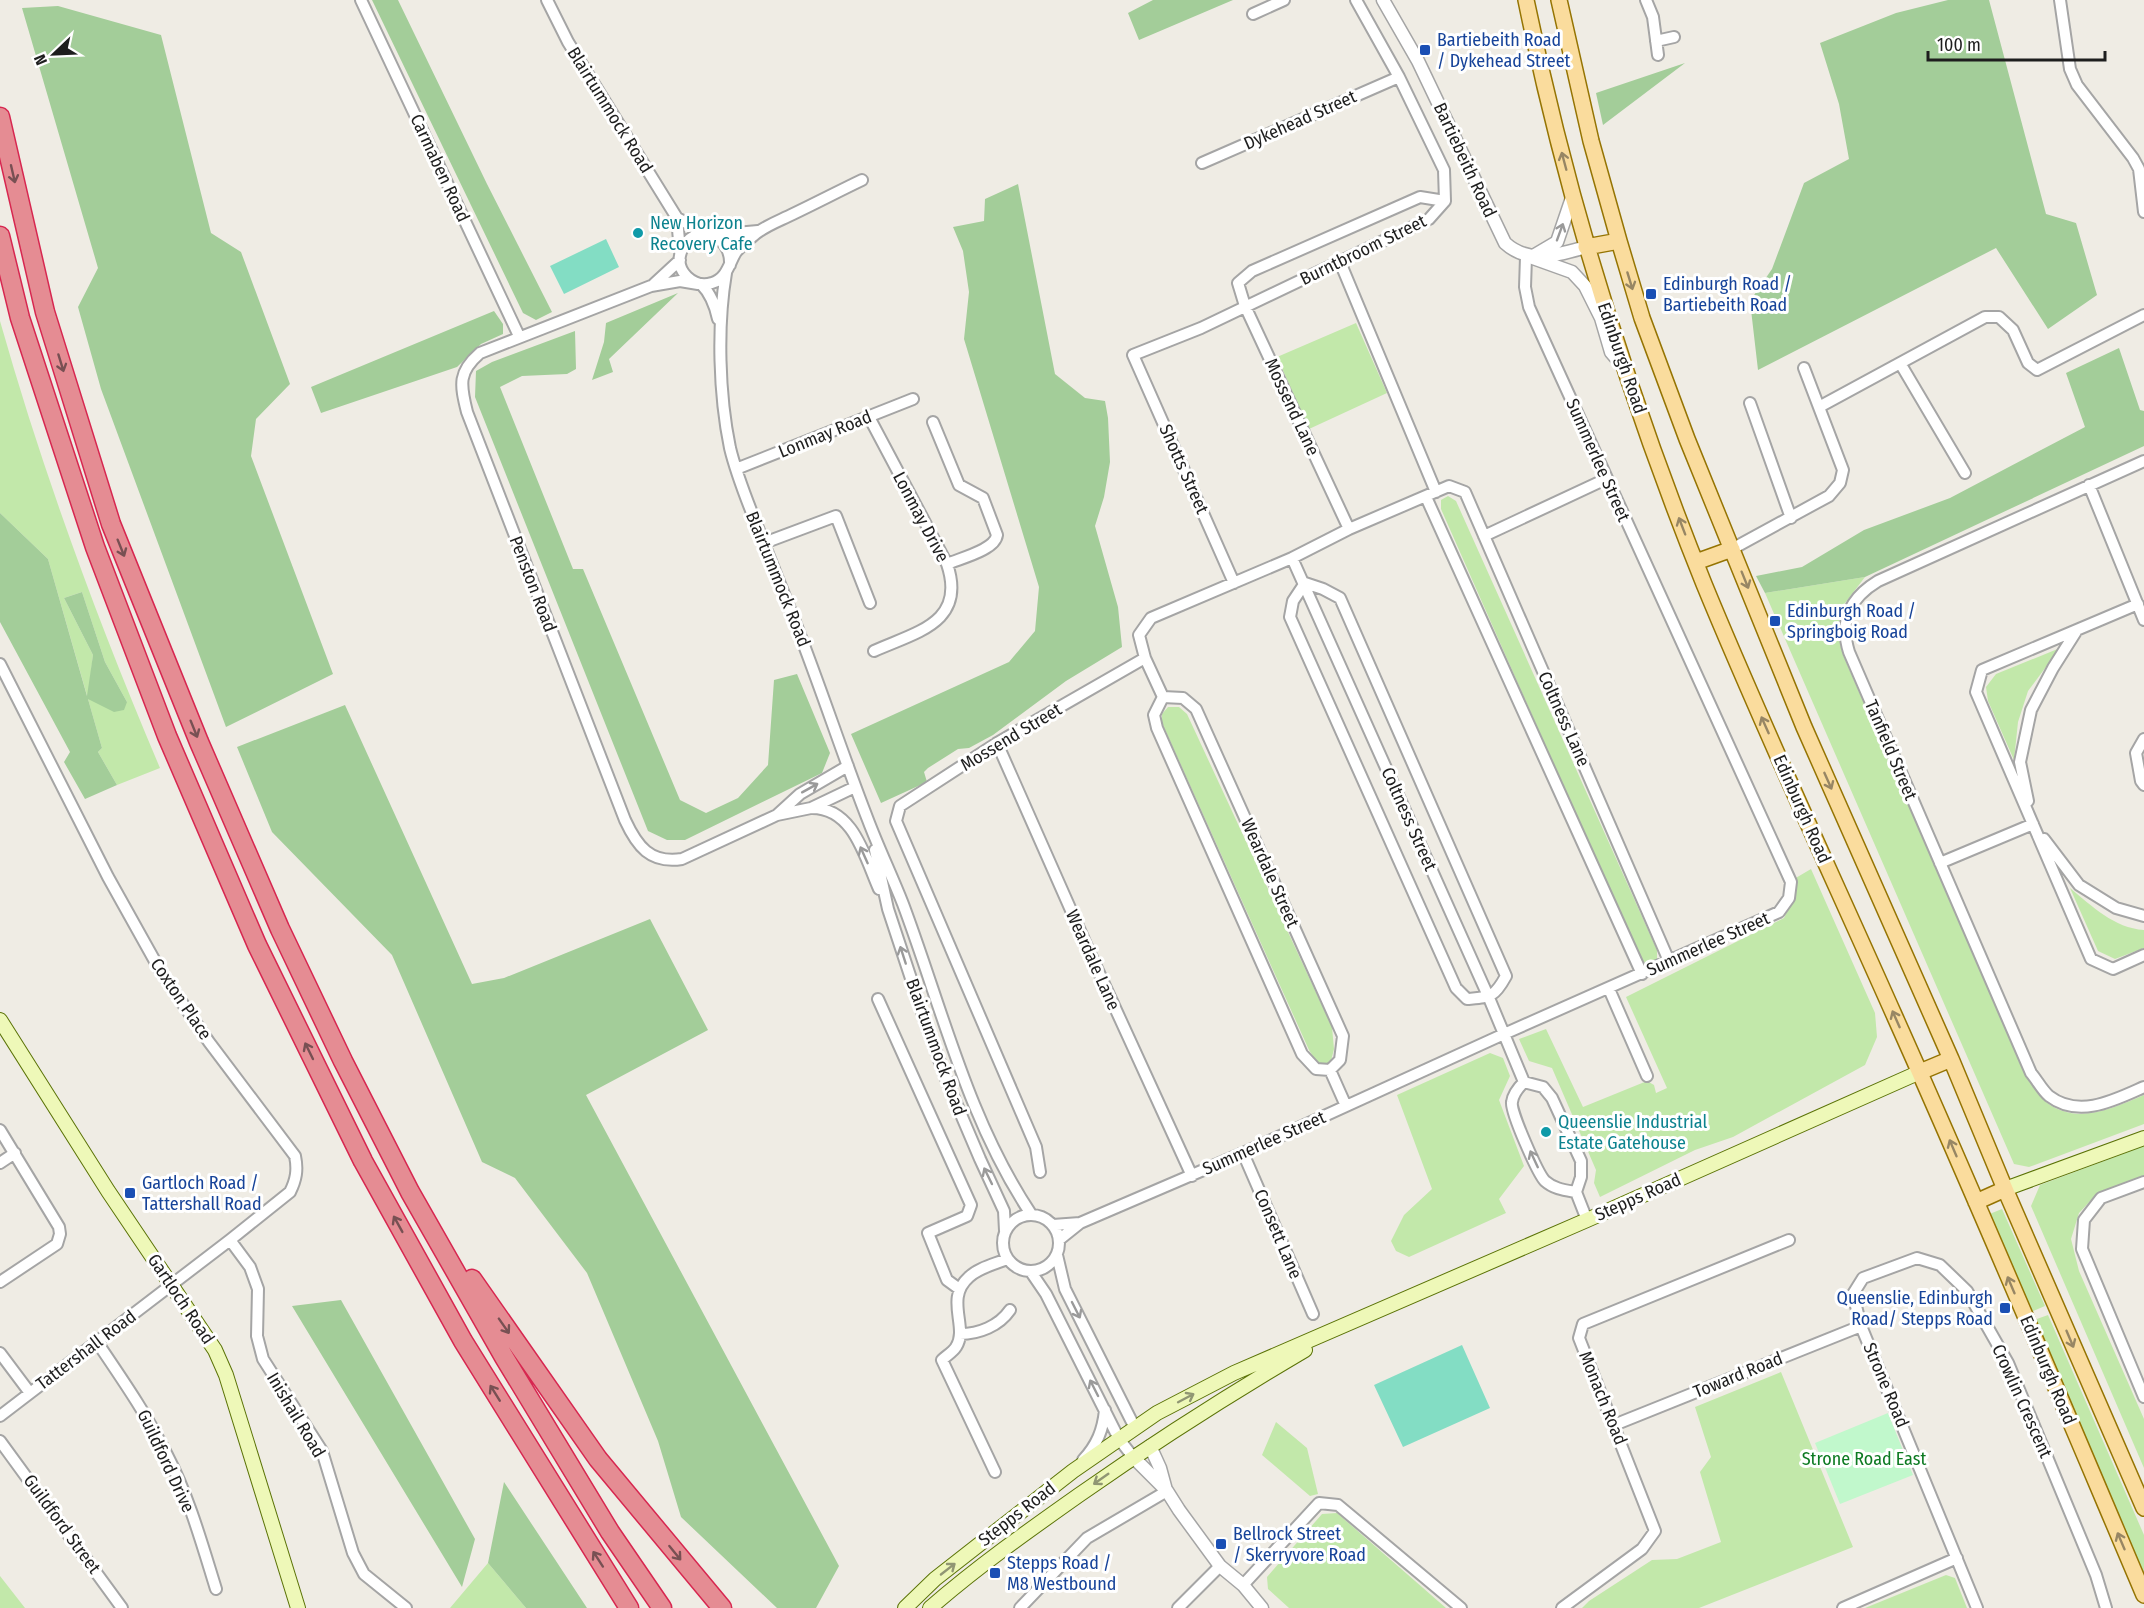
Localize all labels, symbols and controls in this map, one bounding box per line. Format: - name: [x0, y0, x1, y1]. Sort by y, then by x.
- north arrow: [24, 24, 84, 84]
- scale bar: [1928, 24, 2105, 62]
- place label: Bartiebeith Road / Dykehead Street: [1437, 29, 1571, 72]
- text: 100 m: [1937, 34, 1981, 56]
- street label: Blairtummock Road: [562, 43, 658, 177]
- marker: Bartiebeith Road / Dykehead Street: [1418, 43, 1432, 57]
- text: N: [30, 52, 51, 68]
- street label: Dykehead Street: [1240, 85, 1360, 155]
- street label: Bartiebeith Road: [1429, 99, 1501, 221]
- street label: Carmaben Road: [405, 111, 475, 225]
- one-way arrow: [1557, 152, 1569, 171]
- one-way arrow: [8, 164, 19, 183]
- street label: Burntbroom Street: [1296, 210, 1430, 290]
- place label: New Horizon Recovery Cafe: [650, 212, 753, 255]
- one-way arrow: [1555, 223, 1566, 242]
- marker: New Horizon Recovery Cafe: [631, 226, 645, 240]
- one-way arrow: [1626, 271, 1637, 290]
- place label: Edinburgh Road / Bartiebeith Road: [1663, 273, 1792, 316]
- marker: Edinburgh Road / Bartiebeith Road: [1644, 287, 1658, 301]
- street label: Edinburgh Road: [1593, 299, 1651, 417]
- one-way arrow: [56, 353, 67, 372]
- street label: Mossend Lane: [1260, 355, 1324, 459]
- street label: Summerlee Street: [1561, 395, 1635, 525]
- street label: Lonmay Road: [775, 405, 875, 463]
- street label: Shotts Street: [1154, 421, 1214, 517]
- street label: Lonmay Drive: [888, 468, 954, 566]
- street label: Blairtummock Road: [741, 508, 815, 650]
- one-way arrow: [1676, 517, 1687, 536]
- street label: Penston Road: [505, 533, 561, 635]
- one-way arrow: [116, 539, 127, 557]
- one-way arrow: [1740, 571, 1751, 589]
- place label: Edinburgh Road / Springboig Road: [1787, 600, 1916, 643]
- marker: Edinburgh Road / Springboig Road: [1768, 614, 1782, 628]
- street label: Coltness Lane: [1533, 668, 1595, 770]
- street label: Tanfield Street: [1860, 697, 1922, 804]
- street label: Mossend Street: [956, 698, 1066, 776]
- one-way arrow: [1759, 717, 1770, 735]
- one-way arrow: [189, 719, 200, 738]
- street label: Edinburgh Road: [1768, 751, 1836, 867]
- street label: Coltness Street: [1376, 764, 1442, 874]
- one-way arrow: [1823, 771, 1834, 790]
- one-way arrow: [801, 782, 818, 794]
- street label: Weardale Street: [1236, 815, 1304, 931]
- one-way arrow: [857, 847, 869, 865]
- street label: Weardale Lane: [1061, 906, 1125, 1014]
- street label: Summerlee Street: [1643, 907, 1773, 981]
- one-way arrow: [897, 946, 908, 965]
- street label: Coxton Place: [146, 954, 216, 1044]
- street label: Blairtummock Road: [901, 975, 971, 1119]
- one-way arrow: [1890, 1010, 1901, 1028]
- one-way arrow: [302, 1042, 314, 1060]
- street label: Summerlee Street: [1199, 1106, 1329, 1180]
- place label: Queenslie Industrial Estate Gatehouse: [1558, 1111, 1707, 1154]
- marker: Queenslie Industrial Estate Gatehouse: [1539, 1125, 1553, 1139]
- one-way arrow: [1947, 1140, 1958, 1158]
- one-way arrow: [1527, 1150, 1539, 1168]
- one-way arrow: [981, 1168, 993, 1186]
- street label: Stepps Road: [1592, 1168, 1684, 1226]
- place label: Gartloch Road / Tattershall Road: [142, 1172, 262, 1215]
- marker: Gartloch Road / Tattershall Road: [123, 1186, 137, 1200]
- street label: Consett Lane: [1249, 1186, 1307, 1282]
- one-way arrow: [392, 1216, 404, 1233]
- street label: Gartloch Road: [143, 1250, 219, 1348]
- one-way arrow: [2005, 1276, 2016, 1294]
- place label: Queenslie, Edinburgh Road/ Stepps Road: [1837, 1287, 1993, 1330]
- one-way arrow: [1071, 1301, 1082, 1319]
- marker: Queenslie, Edinburgh Road/ Stepps Road: [1998, 1301, 2012, 1315]
- street label: Tattershall Road: [32, 1305, 140, 1395]
- street label: Edinburgh Road: [2015, 1312, 2081, 1428]
- one-way arrow: [498, 1317, 510, 1333]
- one-way arrow: [2065, 1330, 2077, 1348]
- street label: Strone Road: [1858, 1339, 1914, 1431]
- street label: Crowlin Crescent: [1987, 1341, 2057, 1461]
- street label: Toward Road: [1690, 1347, 1786, 1403]
- street label: Monach Road: [1574, 1348, 1632, 1448]
- street label: Inishail Road: [262, 1368, 330, 1462]
- one-way arrow: [1088, 1380, 1099, 1398]
- one-way arrow: [489, 1385, 501, 1402]
- one-way arrow: [1177, 1392, 1194, 1404]
- street label: Guildford Drive: [133, 1406, 199, 1516]
- park label: Strone Road East: [1802, 1448, 1926, 1470]
- street label: Guildford Street: [19, 1470, 105, 1578]
- one-way arrow: [1094, 1473, 1110, 1485]
- street label: Stepps Road: [974, 1477, 1060, 1551]
- place label: Bellrock Street / Skerryvore Road: [1233, 1523, 1366, 1566]
- one-way arrow: [2115, 1532, 2126, 1551]
- marker: Bellrock Street / Skerryvore Road: [1214, 1537, 1228, 1551]
- one-way arrow: [668, 1545, 682, 1560]
- one-way arrow: [591, 1551, 603, 1568]
- place label: Stepps Road / M8 Westbound: [1007, 1552, 1116, 1595]
- one-way arrow: [940, 1562, 956, 1575]
- marker: Stepps Road / M8 Westbound: [988, 1566, 1002, 1580]

